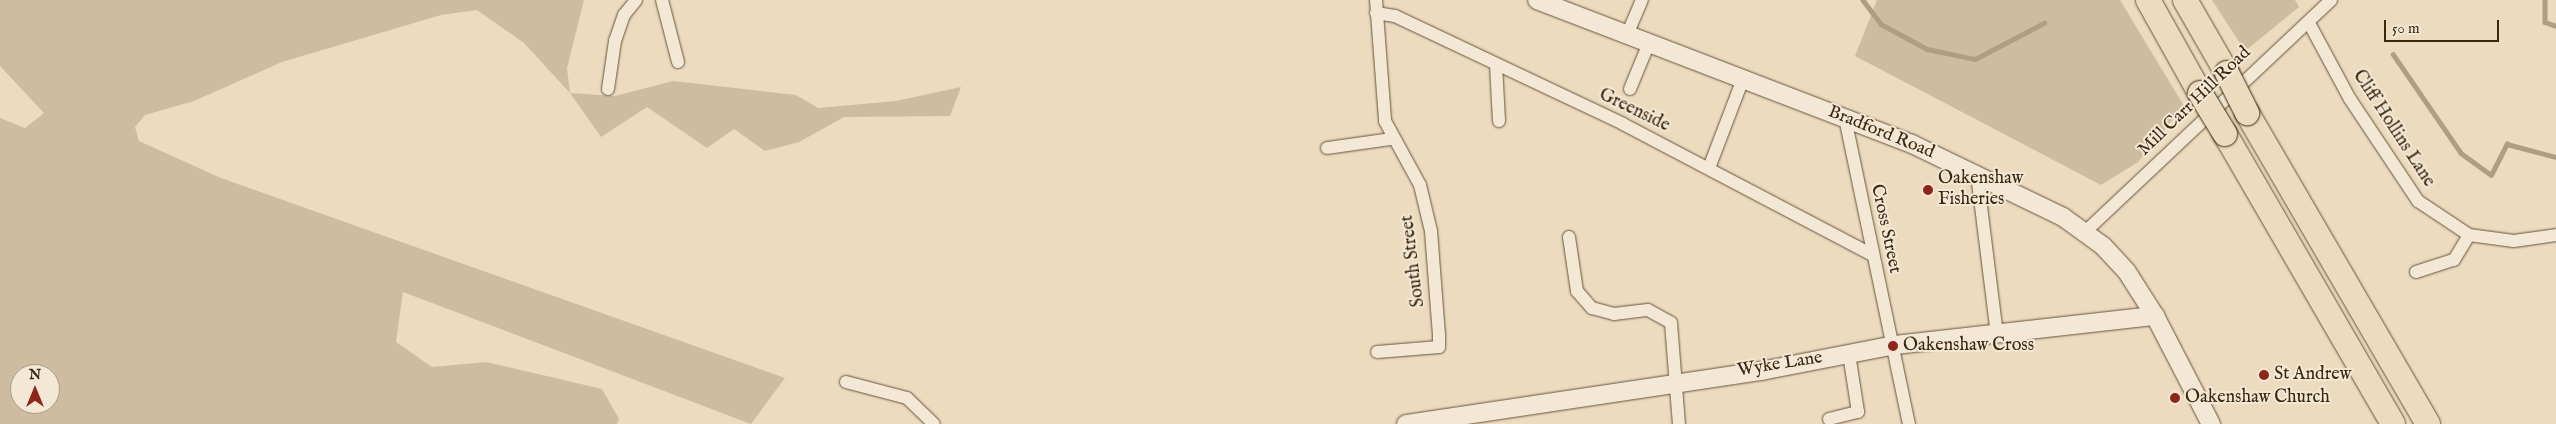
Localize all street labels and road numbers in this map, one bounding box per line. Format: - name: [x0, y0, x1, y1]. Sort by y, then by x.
- street label: Mill Carr Hill Road: [2134, 43, 2256, 161]
- street label: Cliff Hollins Lane: [2347, 67, 2439, 191]
- street label: Greenside: [1595, 85, 1673, 137]
- street label: Bradford Road: [1825, 102, 1937, 164]
- street label: Cross Street: [1865, 183, 1905, 275]
- street label: South Street: [1398, 214, 1430, 308]
- street label: Wyke Lane: [1736, 348, 1824, 382]

